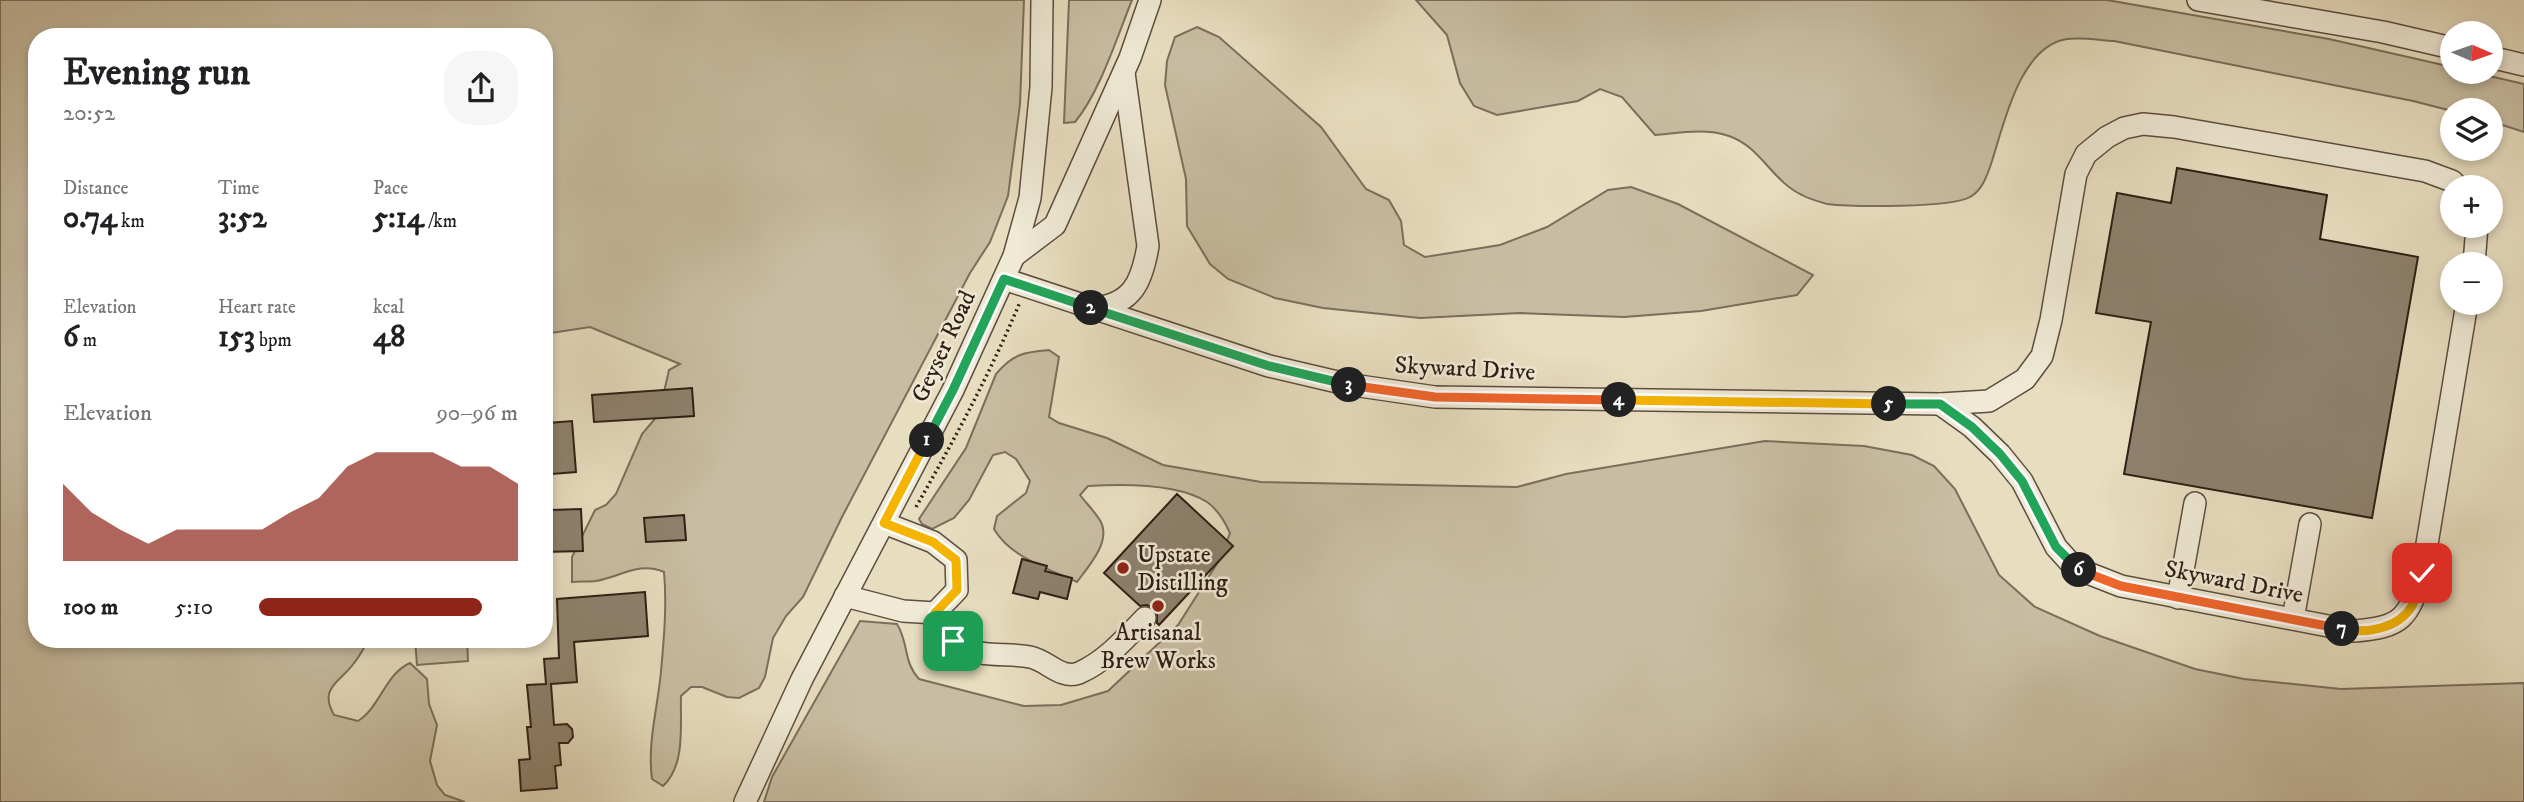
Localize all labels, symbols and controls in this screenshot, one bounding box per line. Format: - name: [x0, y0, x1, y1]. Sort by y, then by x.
- north arrow: [2440, 21, 2502, 84]
- map controls: [2440, 21, 2503, 315]
- text: Evening run: [63, 49, 250, 97]
- button: share: [444, 51, 518, 125]
- button: layers: [2440, 98, 2503, 161]
- text: 20:52: [63, 99, 115, 128]
- button: +: [2440, 175, 2503, 238]
- text: Distance: [63, 177, 128, 200]
- text: Time: [218, 177, 259, 200]
- text: Pace: [373, 177, 408, 200]
- text: 0.74: [63, 200, 117, 237]
- text: 3:52: [218, 200, 267, 237]
- text: 5:14: [373, 200, 424, 237]
- text: km: [117, 210, 145, 233]
- text: /km: [424, 210, 457, 233]
- button: −: [2440, 252, 2503, 315]
- street label: Geyser Road: [905, 286, 983, 407]
- pin: 2: [1074, 290, 1108, 326]
- text: Elevation: [63, 296, 137, 319]
- text: Heart rate: [218, 296, 296, 319]
- text: kcal: [373, 296, 404, 319]
- text: 2: [1086, 296, 1095, 319]
- text: 6: [63, 319, 79, 356]
- text: 153: [218, 319, 255, 356]
- text: 48: [373, 319, 405, 356]
- text: m: [79, 329, 97, 352]
- text: bpm: [255, 329, 292, 352]
- street label: Skyward Drive: [1394, 350, 1536, 388]
- pin: 3: [1332, 368, 1366, 402]
- text: 3: [1345, 373, 1352, 396]
- pin: 4: [1602, 382, 1636, 418]
- pin: 5: [1871, 386, 1906, 422]
- text: 4: [1613, 388, 1624, 411]
- text: 5: [1884, 392, 1893, 415]
- text: Elevation: [63, 399, 152, 428]
- text: 90–96 m: [436, 399, 518, 428]
- pin: 1: [909, 422, 944, 458]
- text: 1: [923, 428, 930, 451]
- place label: Upstate Distilling: [1137, 540, 1228, 598]
- pin: [2392, 543, 2452, 603]
- pin: 6: [2062, 552, 2096, 588]
- street label: Skyward Drive: [2162, 554, 2306, 610]
- icon: check: [2403, 554, 2441, 592]
- text: 6: [2074, 558, 2083, 581]
- marker: Upstate Distilling: [1115, 560, 1131, 576]
- text: 100 m: [63, 593, 118, 622]
- text: 5:10: [175, 593, 213, 622]
- marker: Artisanal Brew Works: [1150, 598, 1166, 614]
- pin: [923, 611, 983, 671]
- pin: 7: [2324, 612, 2360, 646]
- text: 7: [2336, 617, 2347, 640]
- place label: Artisanal Brew Works: [1100, 618, 1216, 676]
- icon: arrive: [934, 622, 972, 660]

